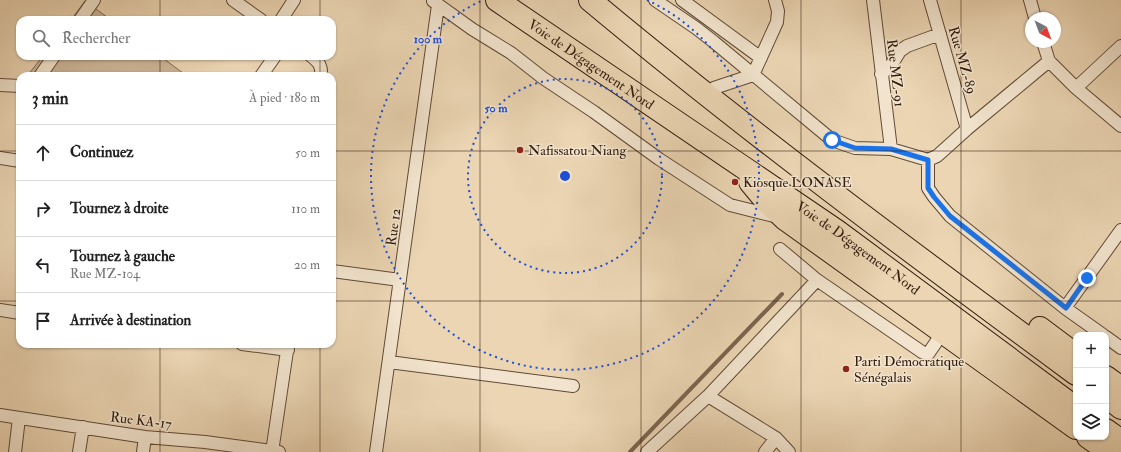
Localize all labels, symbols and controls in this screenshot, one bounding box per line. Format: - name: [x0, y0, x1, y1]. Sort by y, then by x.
- north arrow: [1025, 12, 1061, 48]
- search box: [16, 16, 336, 60]
- street label: Voie de Dégagement Nord: [525, 16, 657, 113]
- street label: Rue MZ-89: [945, 24, 980, 96]
- icon: search: [30, 27, 52, 49]
- text: Rechercher: [62, 29, 130, 48]
- text: 100 m: [414, 32, 443, 47]
- street label: Rue MZ-91: [883, 38, 908, 108]
- text: 3 min: [32, 88, 69, 109]
- text: À pied · 180 m: [249, 90, 320, 106]
- text: 50 m: [484, 101, 508, 116]
- route start: [823, 131, 841, 149]
- icon: ahead: [32, 142, 54, 164]
- place label: Nafissatou Niang: [528, 142, 628, 159]
- text: Continuez: [70, 143, 134, 162]
- text: 50 m: [295, 145, 320, 161]
- marker: Nafissatou Niang: [515, 145, 525, 155]
- centre of rings: [558, 169, 572, 183]
- place label: Kiosque LONASE: [743, 174, 852, 191]
- marker: Kiosque LONASE: [730, 177, 740, 187]
- icon: right: [32, 198, 54, 220]
- street label: Voie de Dégagement Nord: [793, 198, 923, 299]
- text: Tournez à droite: [70, 199, 169, 218]
- text: 110 m: [291, 201, 320, 217]
- street label: Rue 12: [382, 207, 405, 247]
- text: Tournez à gauche: [70, 247, 175, 266]
- icon: left: [32, 254, 54, 276]
- text: 20 m: [294, 257, 320, 273]
- text: Rue MZ-104: [70, 266, 140, 282]
- route end: [1078, 269, 1096, 287]
- icon: arrive: [32, 310, 54, 332]
- text: Arrivée à destination: [70, 311, 191, 330]
- map controls: [1073, 332, 1109, 440]
- button: +: [1073, 332, 1109, 368]
- place label: Parti Démocratique Sénégalais: [854, 353, 964, 386]
- marker: Parti Démocratique Sénégalais: [841, 364, 851, 374]
- button: −: [1073, 368, 1109, 404]
- button: layers: [1073, 404, 1109, 440]
- street label: Rue KA-17: [109, 408, 173, 433]

